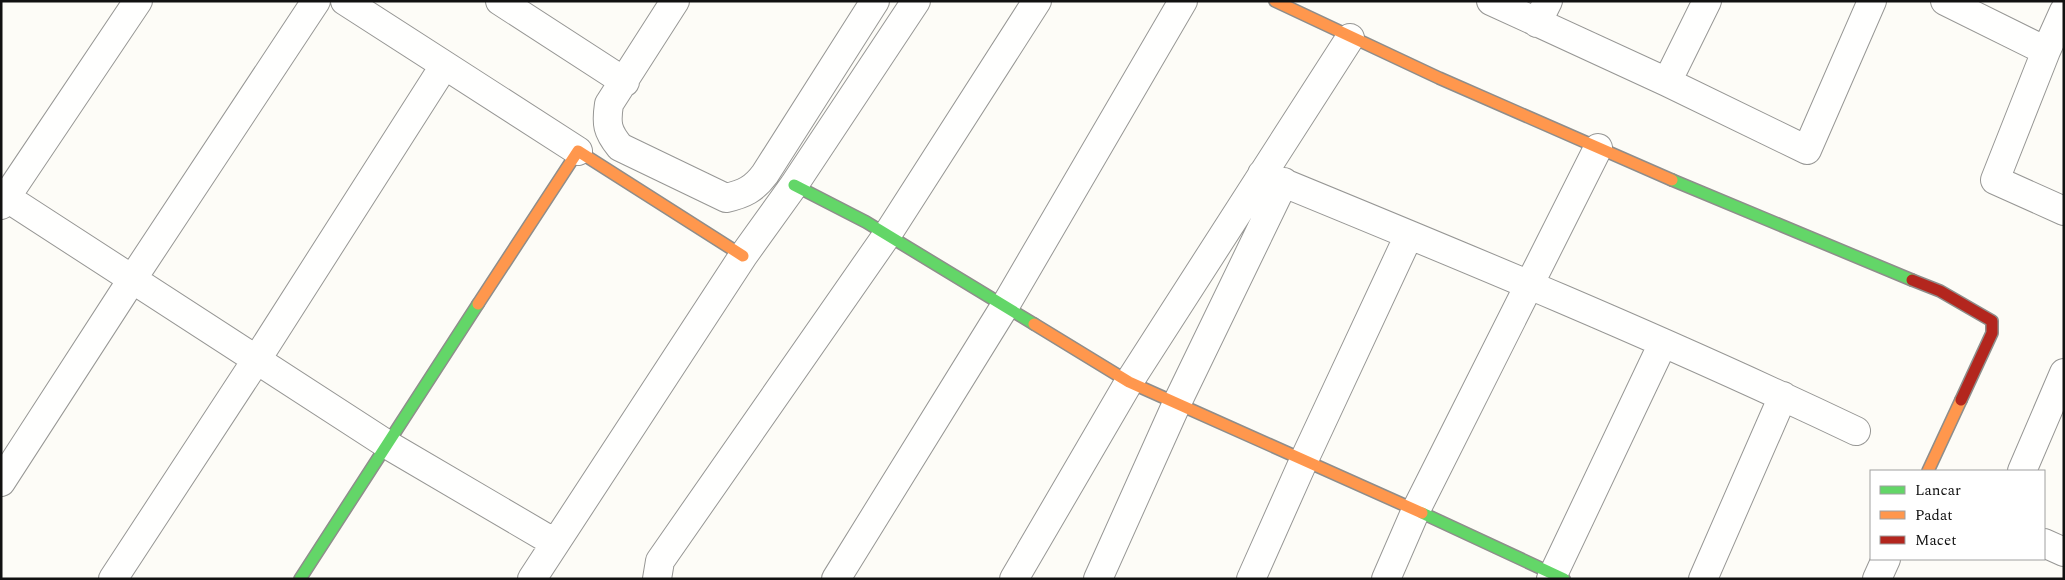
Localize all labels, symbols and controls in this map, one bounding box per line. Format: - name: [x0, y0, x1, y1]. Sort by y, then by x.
- legend: [1870, 470, 2045, 560]
- text: Lancar: [1915, 479, 1961, 502]
- text: Padat: [1915, 504, 1953, 527]
- text: Macet: [1915, 529, 1956, 552]

